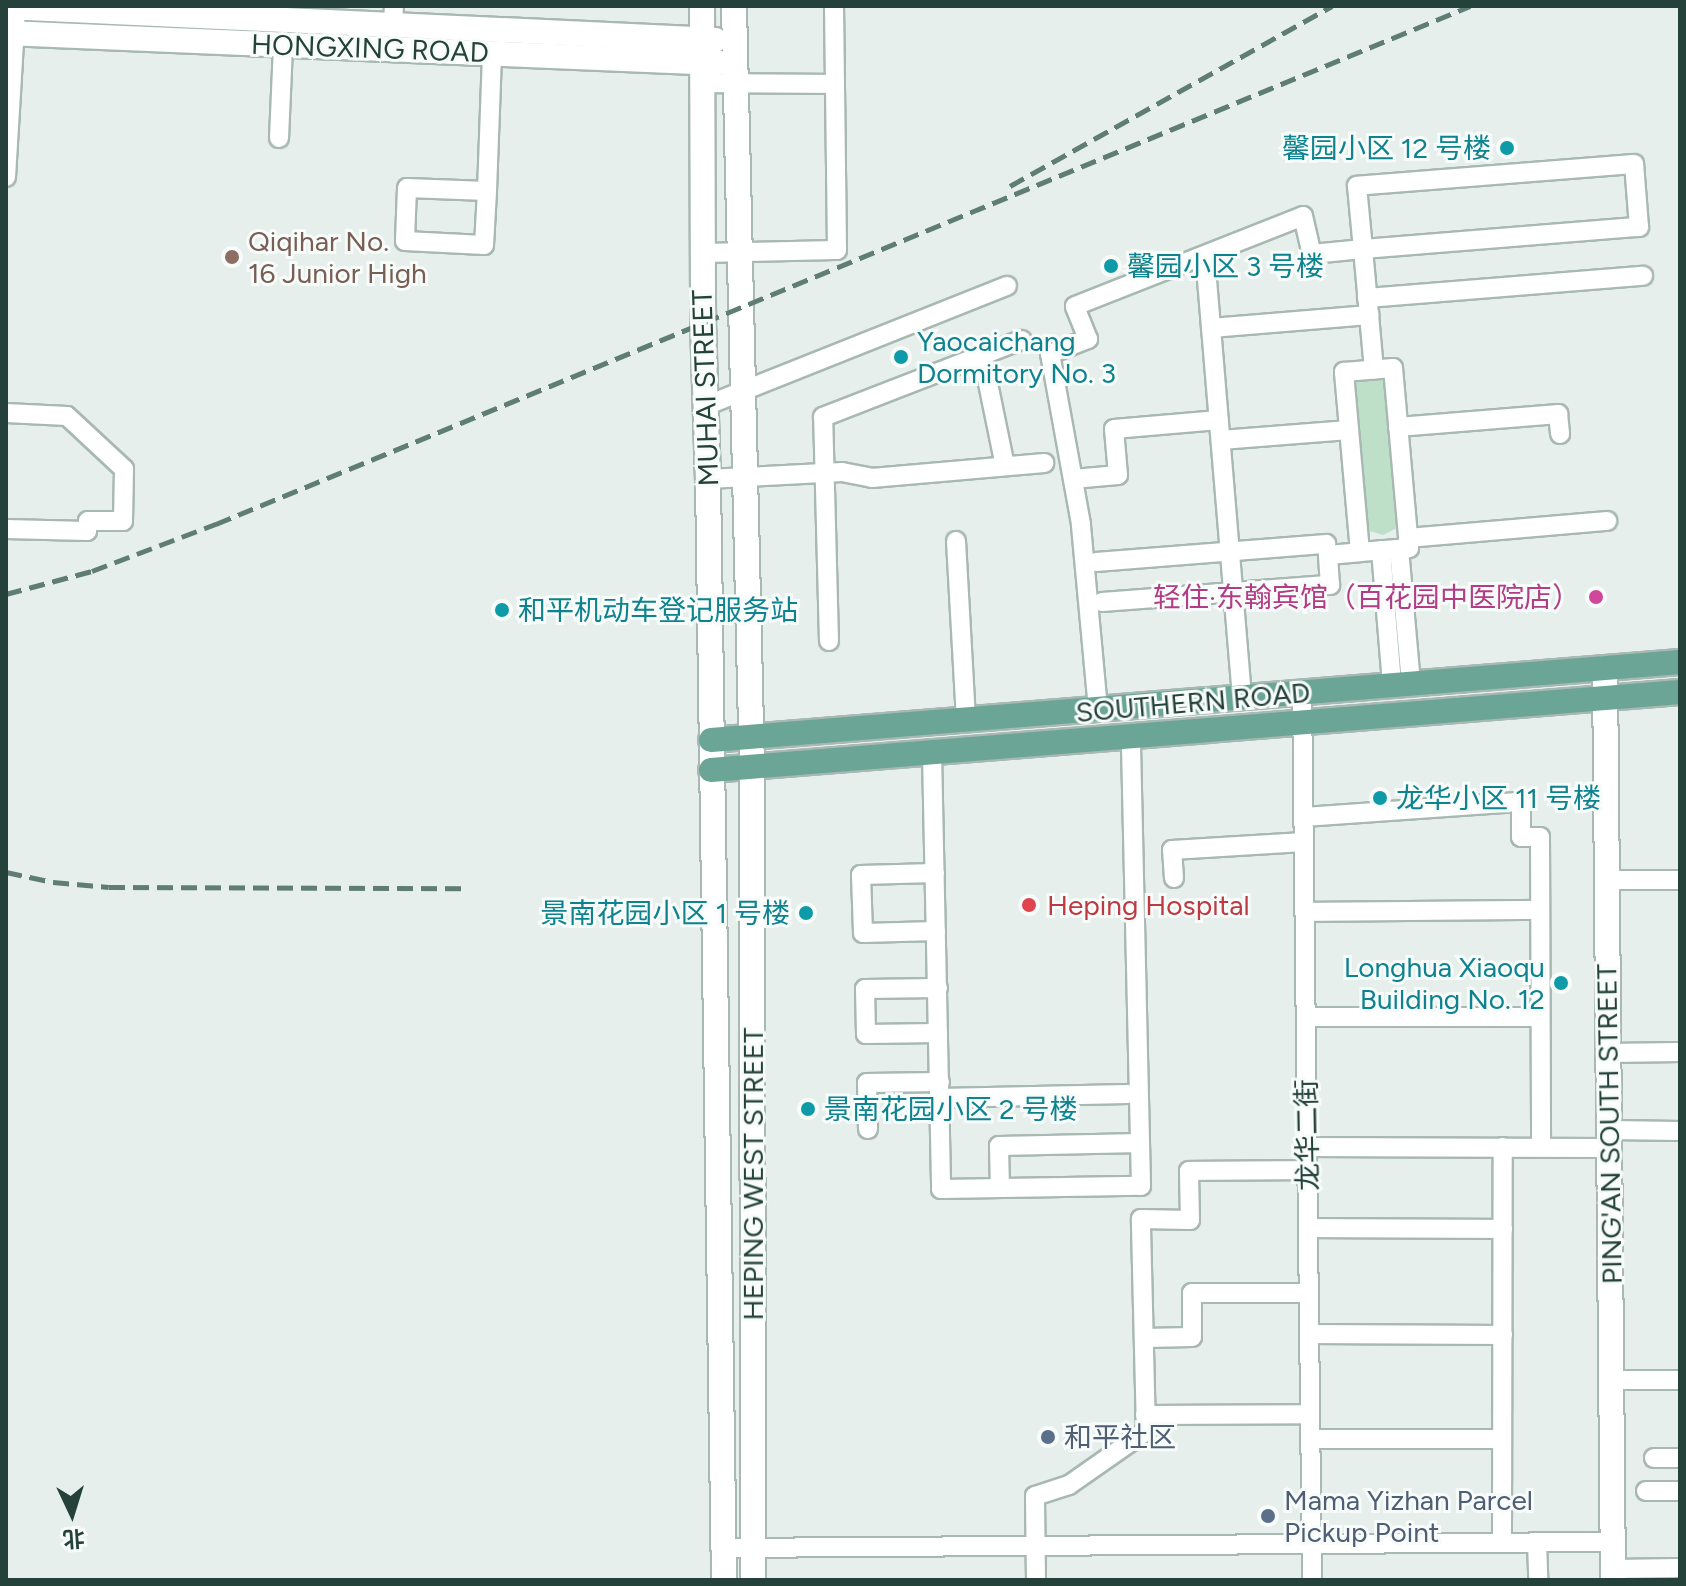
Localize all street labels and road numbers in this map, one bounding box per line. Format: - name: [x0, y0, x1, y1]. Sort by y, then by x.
- street label: HONGXING ROAD: [251, 27, 489, 69]
- street label: MUHAI STREET: [685, 289, 725, 487]
- street label: SOUTHERN ROAD: [1074, 675, 1312, 729]
- street label: PING'AN SOUTH STREET: [1589, 963, 1629, 1285]
- street label: HEPING WEST STREET: [736, 1027, 770, 1321]
- street label: 龙华二街: [1289, 1079, 1325, 1191]

